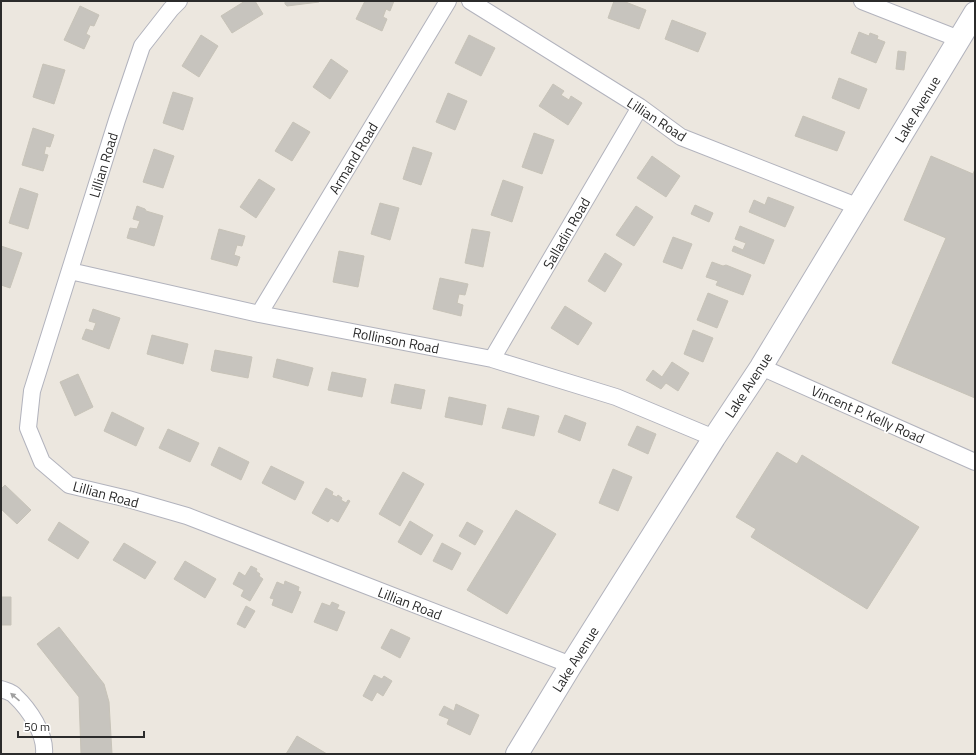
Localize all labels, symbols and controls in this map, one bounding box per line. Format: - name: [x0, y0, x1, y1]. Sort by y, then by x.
- street label: Lake Avenue: [889, 72, 945, 146]
- street label: Lillian Road: [623, 92, 691, 146]
- street label: Armand Road: [323, 118, 383, 198]
- street label: Lillian Road: [83, 130, 123, 200]
- street label: Salladin Road: [537, 193, 595, 273]
- street label: Rollinson Road: [351, 321, 441, 359]
- street label: Lake Avenue: [719, 348, 777, 422]
- street label: Vincent P. Kelly Road: [808, 380, 928, 448]
- street label: Lillian Road: [71, 475, 141, 513]
- street label: Lillian Road: [375, 581, 445, 625]
- street label: Lake Avenue: [546, 622, 604, 696]
- one-way arrow: [9, 692, 20, 701]
- scale bar: [18, 713, 144, 739]
- text: 50 m: [24, 717, 50, 736]

